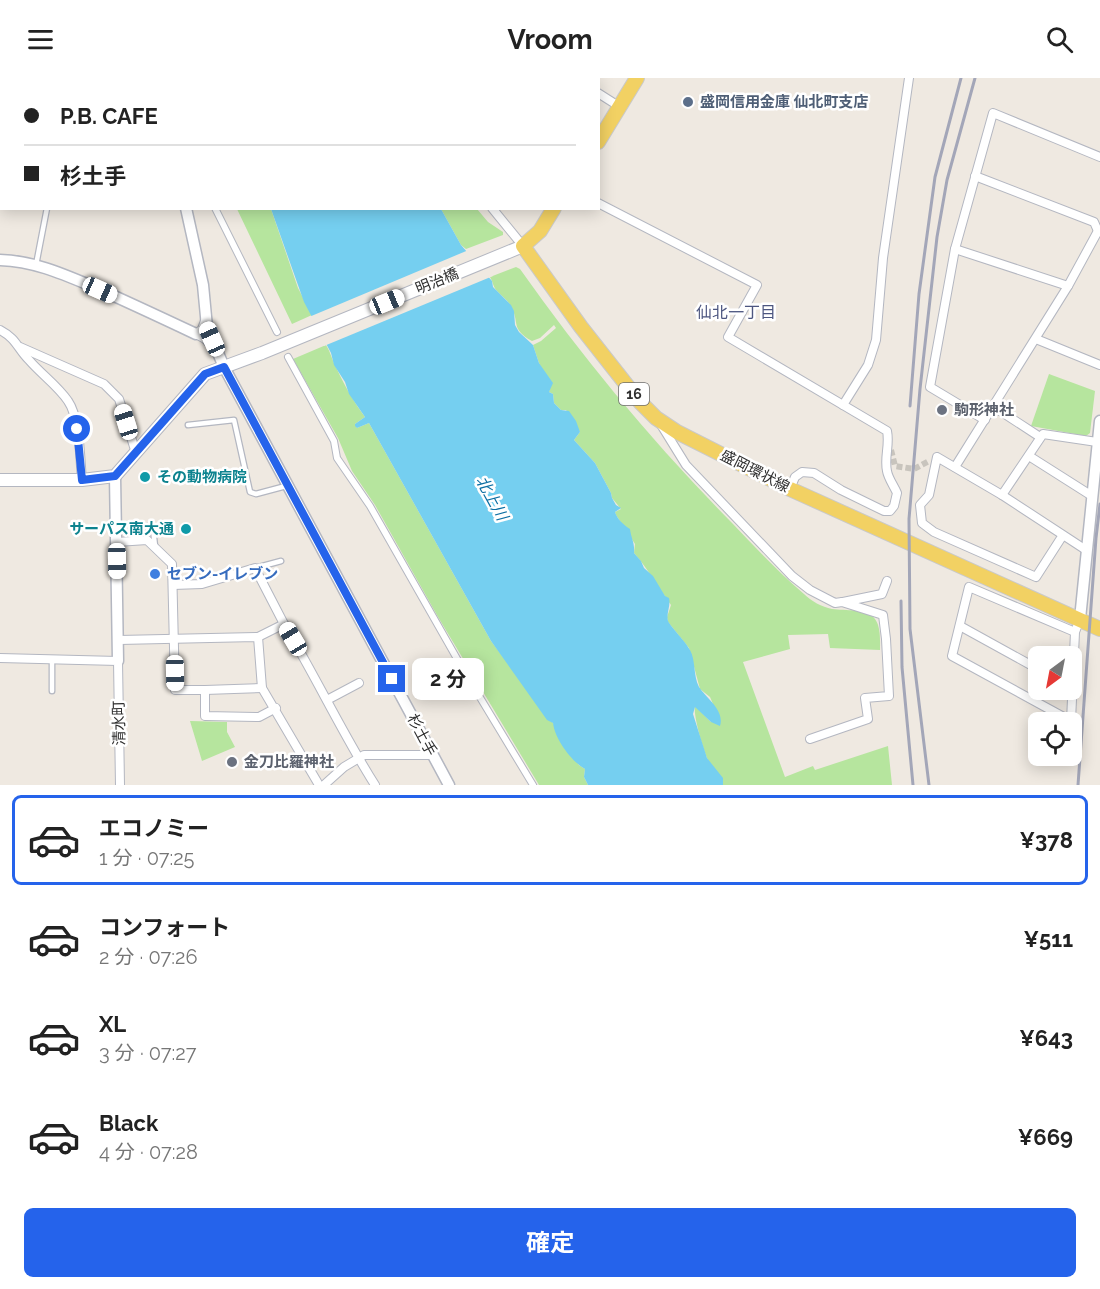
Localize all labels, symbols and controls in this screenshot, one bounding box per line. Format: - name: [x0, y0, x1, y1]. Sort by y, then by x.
- icon: menu: [24, 23, 57, 56]
- icon: search: [1043, 23, 1076, 56]
- text: Vroom: [507, 24, 593, 55]
- place label: 盛岡信用金庫 仙北町支店: [700, 93, 869, 111]
- marker: 盛岡信用金庫 仙北町支店: [681, 95, 695, 109]
- text: P.B. CAFE: [60, 103, 158, 129]
- text: 杉土手: [60, 163, 126, 189]
- street label: 明治橋: [413, 264, 461, 298]
- car: [80, 274, 120, 306]
- car: [367, 287, 407, 317]
- district label: 仙北一丁目: [696, 303, 776, 322]
- car: [196, 319, 228, 359]
- road number: 16: [619, 383, 649, 405]
- place label: 駒形神社: [954, 401, 1014, 419]
- car: [112, 402, 140, 442]
- marker: 駒形神社: [935, 403, 949, 417]
- route start: [63, 415, 90, 442]
- street label: 盛岡環状線: [717, 446, 793, 496]
- place label: その動物病院: [157, 468, 247, 486]
- marker: その動物病院: [138, 470, 152, 484]
- water label: 北上川: [472, 472, 513, 525]
- place label: サーパス南大通: [69, 520, 174, 538]
- marker: サーパス南大通: [179, 522, 193, 536]
- car: [108, 543, 126, 579]
- place label: セブン-イレブン: [167, 565, 278, 583]
- marker: セブン-イレブン: [148, 567, 162, 581]
- car: [276, 619, 310, 659]
- north arrow: [1028, 646, 1082, 700]
- map controls: [1028, 646, 1082, 766]
- car: [166, 655, 184, 691]
- callout: 2 分: [413, 658, 485, 700]
- route end: [378, 665, 405, 692]
- text: 2 分: [430, 667, 466, 691]
- street label: 清水町: [110, 700, 128, 746]
- street label: 杉土手: [403, 711, 441, 759]
- button: locate: [1028, 712, 1082, 766]
- place label: 金刀比羅神社: [244, 753, 334, 771]
- marker: 金刀比羅神社: [225, 755, 239, 769]
- icon: car: [27, 813, 81, 867]
- text: エコノミー: [99, 815, 209, 841]
- text: ¥378: [1019, 827, 1073, 853]
- text: 1 分 · 07:25: [99, 846, 195, 870]
- icon: car: [27, 912, 81, 966]
- text: コンフォート: [99, 914, 230, 940]
- text: ¥511: [1023, 926, 1073, 952]
- text: 2 分 · 07:26: [99, 945, 198, 969]
- icon: car: [27, 1011, 81, 1065]
- text: XL: [99, 1011, 126, 1037]
- text: ¥643: [1019, 1025, 1073, 1051]
- text: 3 分 · 07:27: [99, 1041, 196, 1065]
- icon: car: [27, 1110, 81, 1164]
- text: Black: [99, 1110, 158, 1136]
- text: ¥669: [1018, 1124, 1073, 1150]
- text: 4 分 · 07:28: [99, 1140, 198, 1164]
- button: 確定: [24, 1208, 1076, 1277]

